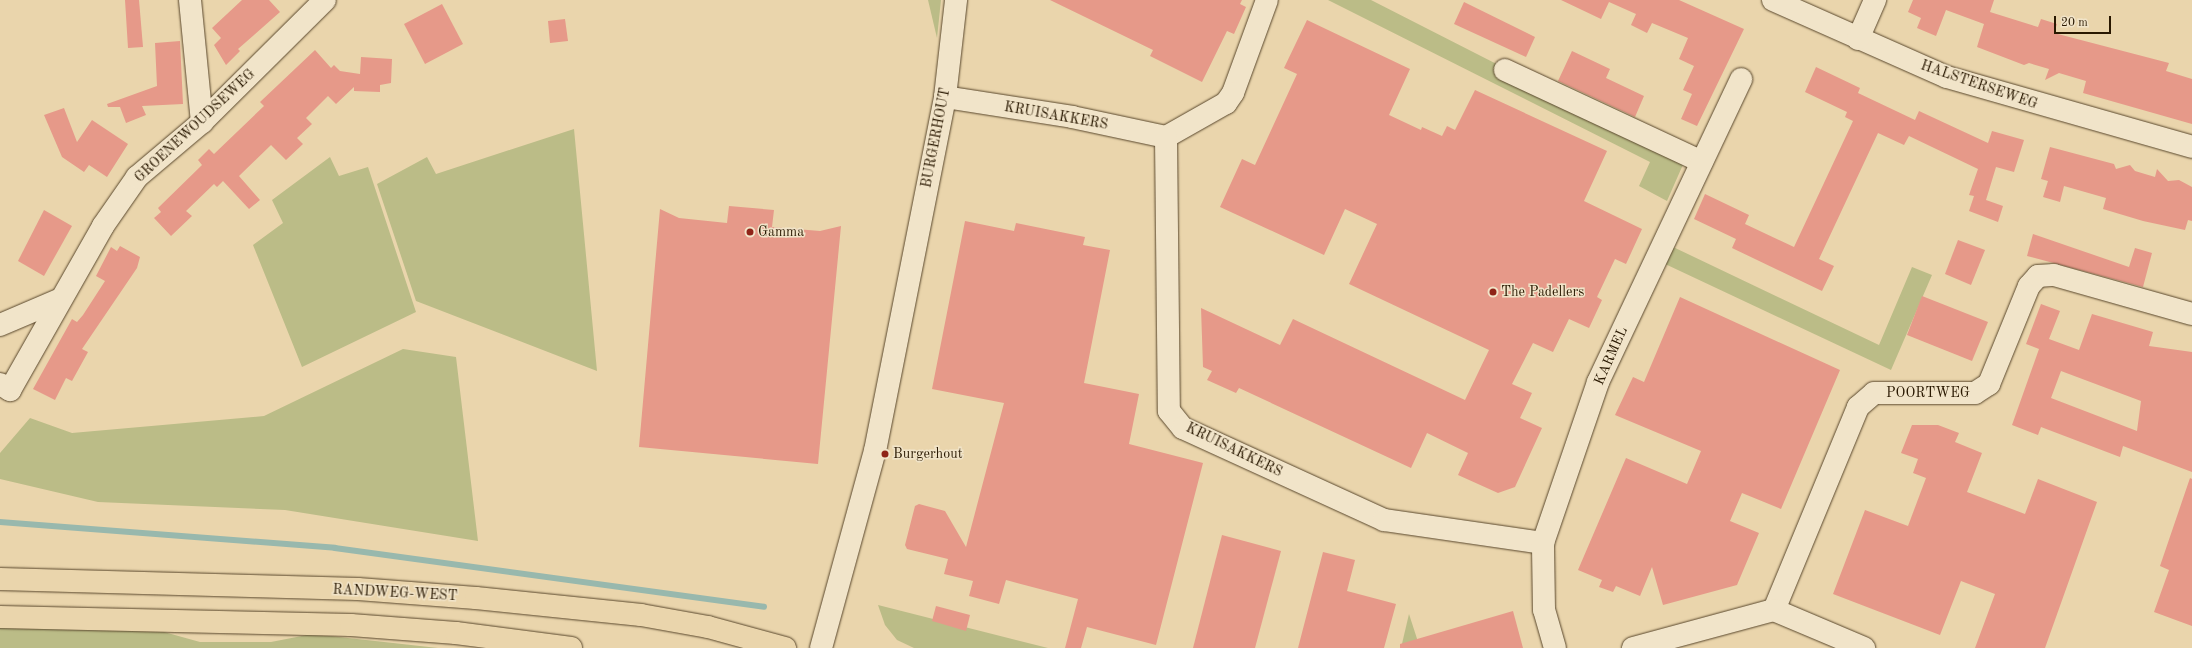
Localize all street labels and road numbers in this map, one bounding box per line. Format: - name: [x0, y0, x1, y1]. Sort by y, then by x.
- street label: HALSTERSEWEG: [1918, 57, 2040, 113]
- street label: GROENEWOUDSEWEG: [131, 66, 259, 186]
- street label: BURGERHOUT: [918, 87, 954, 189]
- street label: KRUISAKKERS: [1003, 99, 1109, 133]
- street label: KARMEL: [1591, 324, 1631, 388]
- street label: POORTWEG: [1886, 385, 1970, 401]
- street label: KRUISAKKERS: [1183, 419, 1285, 481]
- street label: RANDWEG-WEST: [332, 581, 458, 605]

